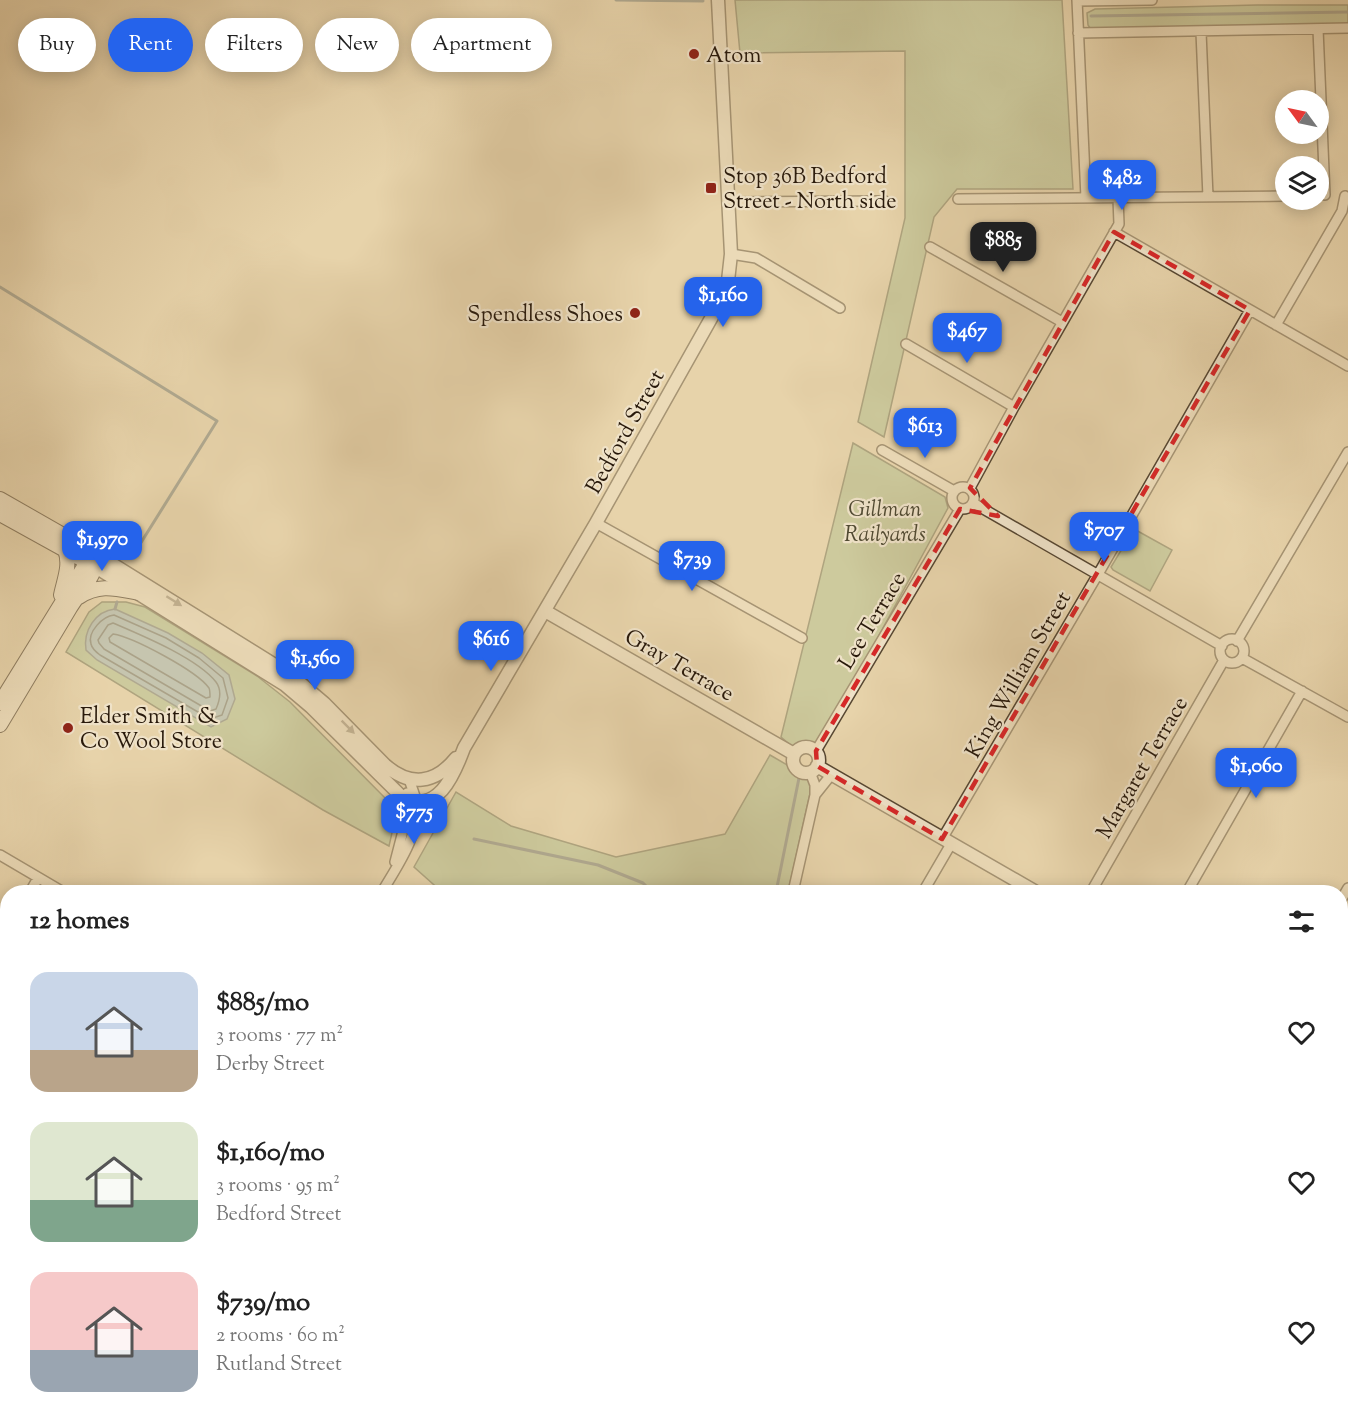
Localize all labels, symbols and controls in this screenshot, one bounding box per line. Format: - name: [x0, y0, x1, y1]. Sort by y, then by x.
- chip: Buy: [18, 18, 96, 72]
- chip: Rent: [108, 18, 193, 72]
- chip: Filters: [205, 18, 303, 72]
- chip: New: [315, 18, 399, 72]
- chip: Apartment: [411, 18, 552, 72]
- place label: Atom: [706, 41, 761, 73]
- marker: Atom: [687, 47, 701, 61]
- north arrow: [1275, 90, 1329, 144]
- map controls: [1275, 90, 1329, 210]
- button: layers: [1275, 156, 1329, 210]
- pin: $482: [1086, 160, 1158, 211]
- place label: Stop 36B Bedford Street - North side: [723, 162, 897, 219]
- text: $482: [1102, 165, 1142, 194]
- marker: Stop 36B Bedford Street - North side: [704, 181, 718, 195]
- pin: $885: [967, 222, 1039, 273]
- text: $885: [984, 227, 1022, 256]
- pin: $1,160: [674, 277, 772, 328]
- text: $1,160: [698, 282, 748, 311]
- place label: Spendless Shoes: [467, 300, 623, 332]
- marker: Spendless Shoes: [628, 306, 642, 320]
- pin: $467: [931, 313, 1003, 364]
- text: $467: [947, 318, 987, 347]
- street label: Bedford Street: [579, 364, 674, 501]
- pin: $613: [889, 408, 961, 459]
- text: $613: [907, 413, 943, 442]
- park label: Gillman Railyards: [844, 495, 926, 552]
- pin: $707: [1068, 512, 1140, 563]
- text: $707: [1084, 517, 1124, 546]
- pin: $1,970: [53, 521, 151, 572]
- text: $1,970: [76, 526, 128, 555]
- pin: $739: [656, 541, 728, 592]
- text: $739: [673, 546, 711, 575]
- street label: Lee Terrace: [832, 567, 915, 676]
- street label: King William Street: [959, 586, 1081, 765]
- one-way arrow: [166, 596, 182, 607]
- pin: $616: [455, 621, 527, 672]
- street label: Gray Terrace: [618, 622, 739, 711]
- text: $616: [472, 626, 510, 655]
- pin: $1,560: [266, 640, 364, 691]
- text: $1,560: [290, 645, 340, 674]
- street label: Margaret Terrace: [1090, 691, 1197, 846]
- place label: Elder Smith & Co Wool Store: [80, 702, 222, 759]
- one-way arrow: [340, 720, 354, 734]
- marker: Elder Smith & Co Wool Store: [61, 721, 75, 735]
- pin: $1,060: [1207, 748, 1305, 799]
- text: $1,060: [1230, 753, 1282, 782]
- pin: $775: [378, 794, 450, 845]
- text: $775: [395, 799, 433, 828]
- text: 12 homes: [30, 903, 129, 940]
- icon: filters: [1285, 905, 1318, 938]
- text: $885/mo: [216, 985, 309, 1022]
- icon: home: [78, 996, 150, 1068]
- icon: heart: [1285, 1016, 1318, 1049]
- text: 3 rooms · 77 m²: [216, 1022, 343, 1051]
- text: Derby Street: [216, 1051, 325, 1080]
- text: $1,160/mo: [216, 1135, 325, 1172]
- icon: home: [78, 1146, 150, 1218]
- icon: heart: [1285, 1166, 1318, 1199]
- text: 3 rooms · 95 m²: [216, 1172, 340, 1201]
- text: Bedford Street: [216, 1201, 341, 1230]
- text: $739/mo: [216, 1285, 310, 1322]
- icon: home: [78, 1296, 150, 1368]
- icon: heart: [1285, 1316, 1318, 1349]
- text: 2 rooms · 60 m²: [216, 1322, 345, 1351]
- text: Rutland Street: [216, 1351, 342, 1380]

